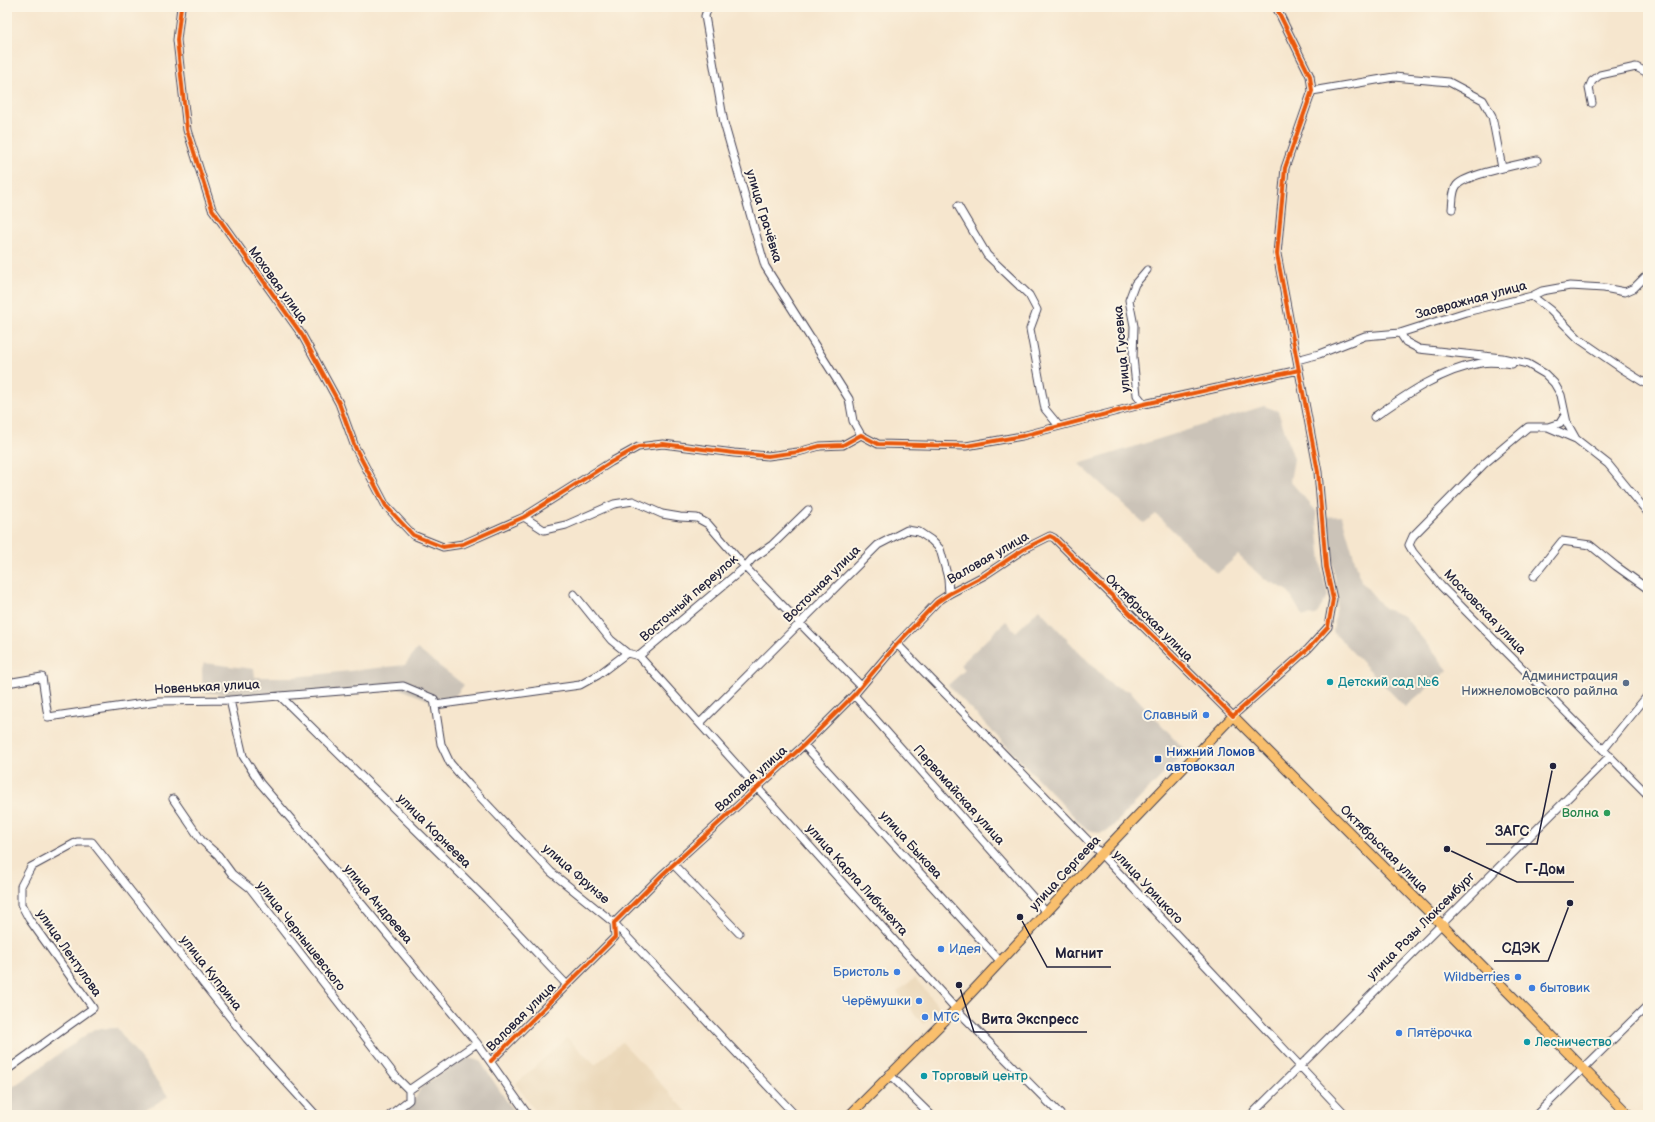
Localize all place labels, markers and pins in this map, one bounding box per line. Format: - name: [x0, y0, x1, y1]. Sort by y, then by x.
- place label: Администрация Нижнеломовского райлна: [1461, 668, 1618, 699]
- place label: Детский сад №6: [1338, 674, 1439, 690]
- marker: Детский сад №6: [1325, 677, 1335, 687]
- marker: Администрация Нижнеломовского райлна: [1621, 678, 1631, 688]
- place label: Славный: [1143, 707, 1198, 723]
- marker: Славный: [1201, 710, 1211, 720]
- place label: Нижний Ломов автовокзал: [1166, 744, 1255, 775]
- marker: Нижний Ломов автовокзал: [1153, 754, 1163, 764]
- place label: Волна: [1562, 805, 1599, 821]
- marker: Волна: [1602, 808, 1612, 818]
- callout: ЗАГС: [1486, 818, 1537, 844]
- callout: Г-Дом: [1517, 856, 1574, 882]
- callout: СДЭК: [1494, 935, 1548, 961]
- place label: Идея: [949, 941, 981, 957]
- callout: Магнит: [1047, 941, 1111, 967]
- marker: Идея: [936, 944, 946, 954]
- place label: Бристоль: [833, 964, 890, 980]
- marker: Бристоль: [892, 967, 902, 977]
- place label: Wildberries: [1444, 969, 1511, 985]
- marker: Wildberries: [1513, 972, 1523, 982]
- place label: бытовик: [1540, 980, 1590, 996]
- marker: бытовик: [1527, 983, 1537, 993]
- place label: Черёмушки: [842, 993, 911, 1009]
- marker: Черёмушки: [914, 996, 924, 1006]
- callout: Вита Экспресс: [974, 1006, 1087, 1032]
- place label: МТС: [933, 1009, 960, 1025]
- marker: МТС: [920, 1012, 930, 1022]
- place label: Пятёрочка: [1407, 1025, 1472, 1041]
- marker: Пятёрочка: [1394, 1028, 1404, 1038]
- place label: Лесничество: [1534, 1034, 1612, 1050]
- marker: Лесничество: [1522, 1037, 1532, 1047]
- place label: Торговый центр: [932, 1068, 1029, 1084]
- marker: Торговый центр: [919, 1071, 929, 1081]

